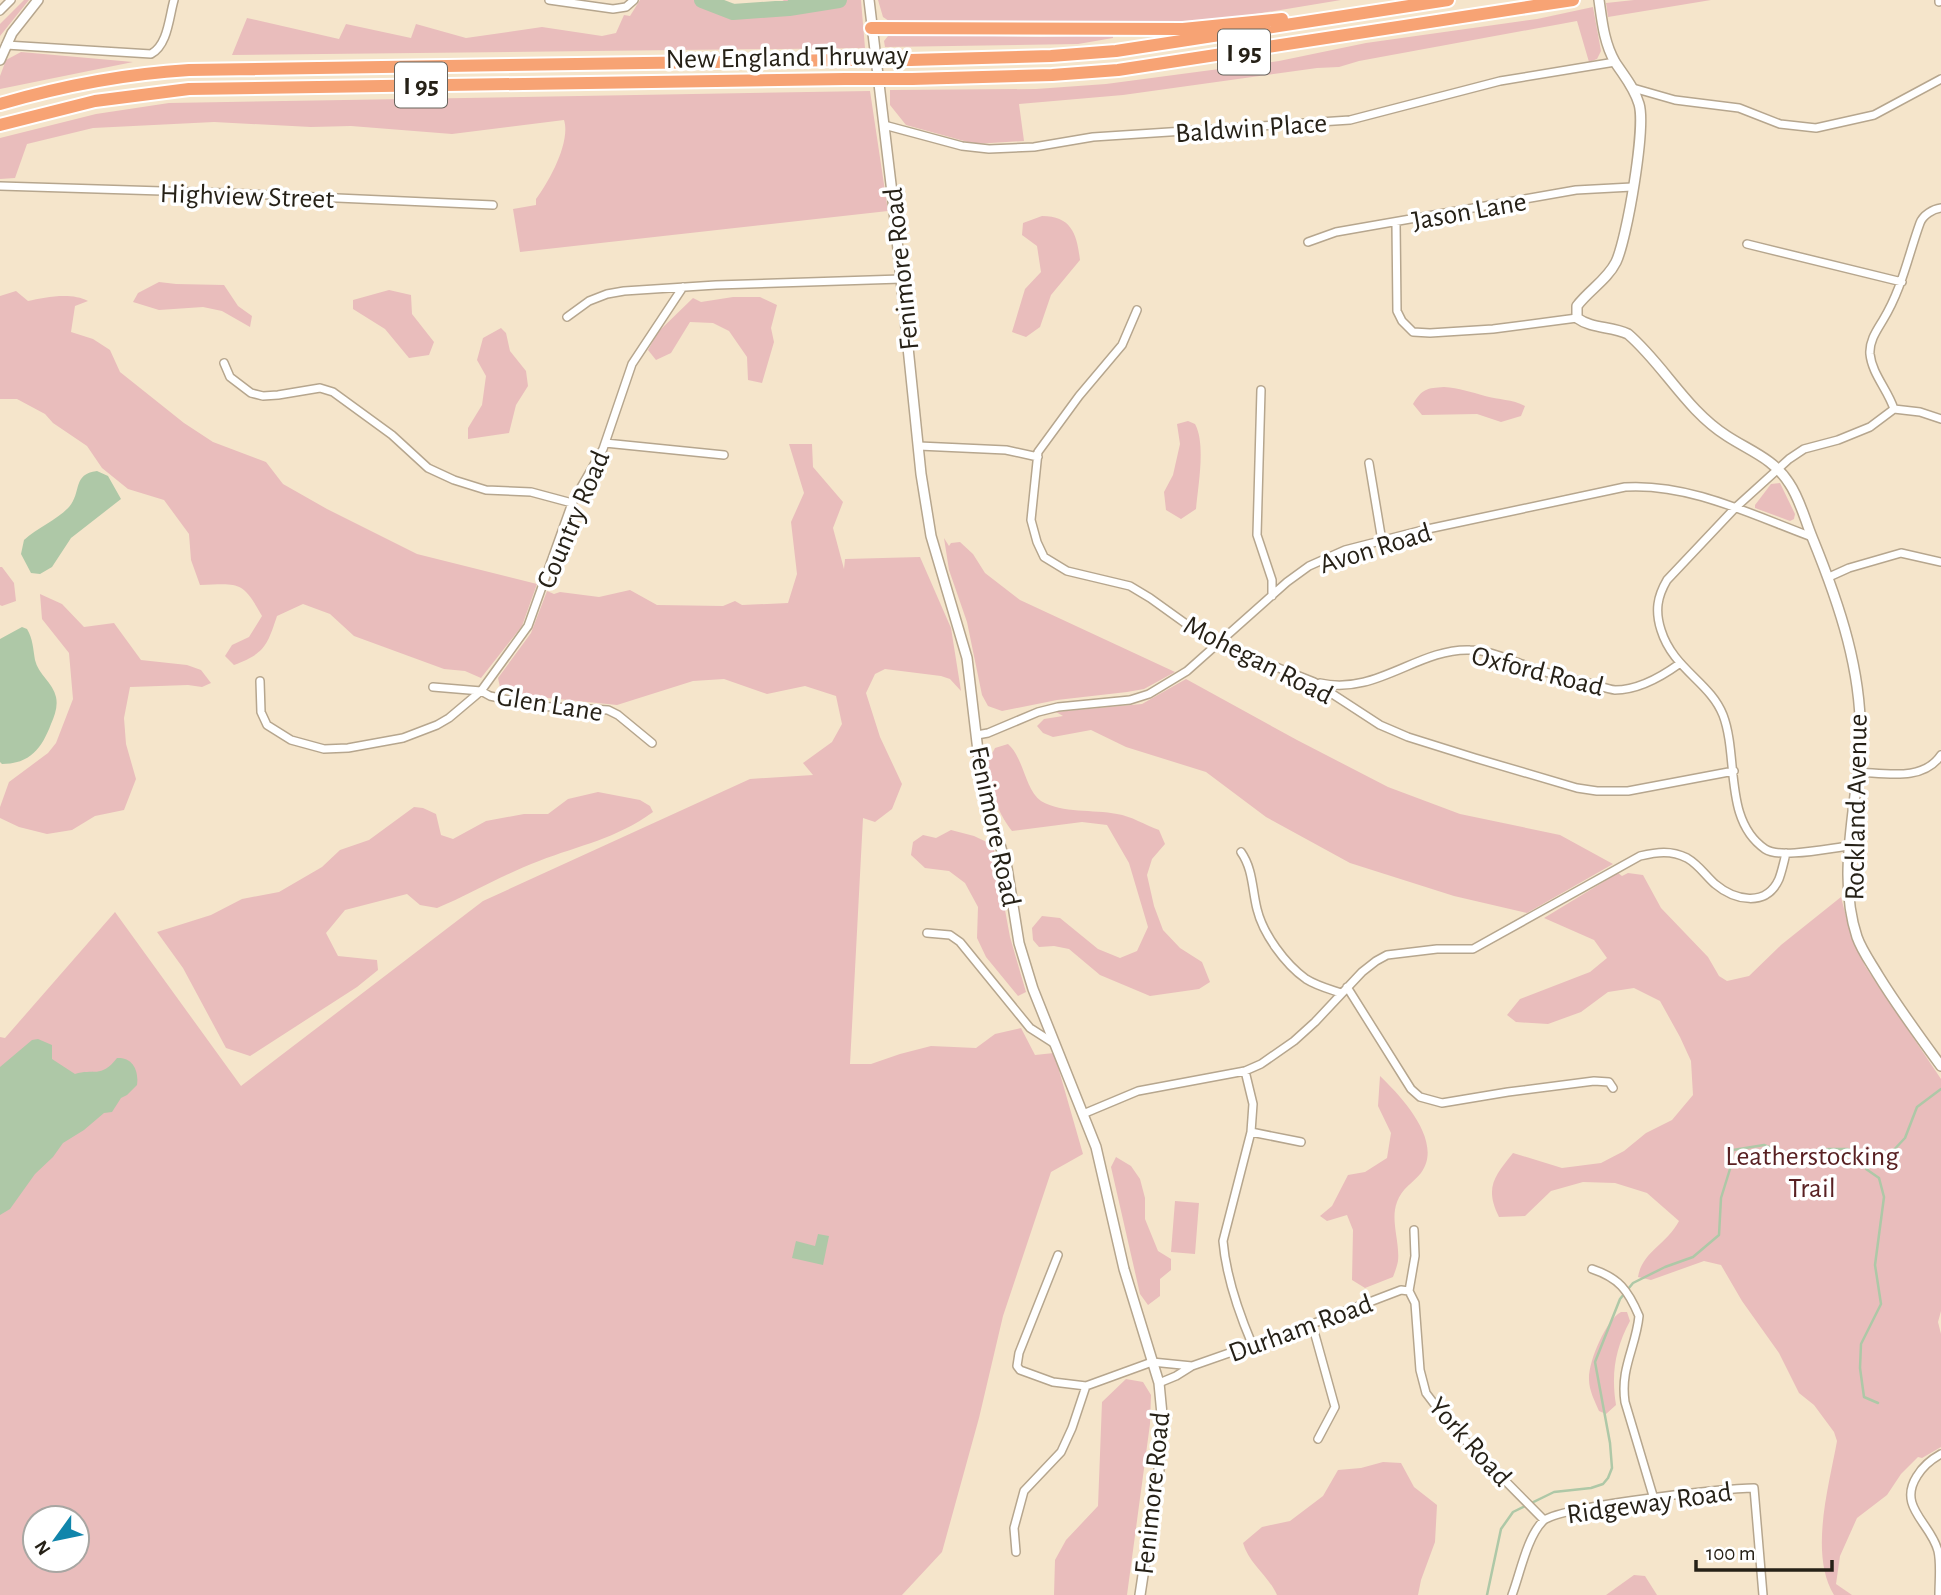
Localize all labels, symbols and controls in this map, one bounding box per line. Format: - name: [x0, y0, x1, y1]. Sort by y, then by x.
- road number: I 95: [1218, 30, 1270, 74]
- street label: New England Thruway: [665, 42, 909, 74]
- road number: I 95: [395, 62, 447, 108]
- street label: Baldwin Place: [1174, 110, 1328, 148]
- street label: Highview Street: [159, 180, 335, 214]
- street label: Fenimore Road: [880, 186, 924, 352]
- street label: Jason Lane: [1410, 188, 1529, 236]
- street label: Country Road: [532, 447, 615, 593]
- street label: Avon Road: [1316, 519, 1435, 579]
- street label: Mohegan Road: [1179, 611, 1337, 710]
- street label: Oxford Road: [1469, 642, 1607, 702]
- street label: Glen Lane: [495, 683, 605, 727]
- street label: Rockland Avenue: [1841, 714, 1873, 901]
- street label: Fenimore Road: [963, 744, 1025, 909]
- park label: Leatherstocking Trail: [1725, 1143, 1899, 1203]
- street label: Durham Road: [1225, 1290, 1376, 1368]
- street label: York Road: [1423, 1393, 1516, 1492]
- street label: Fenimore Road: [1131, 1410, 1175, 1576]
- street label: Ridgeway Road: [1565, 1479, 1734, 1529]
- north arrow: [21, 1504, 91, 1574]
- scale bar: [1696, 1528, 1832, 1572]
- text: N: [31, 1537, 55, 1558]
- text: 100 m: [1706, 1543, 1756, 1564]

